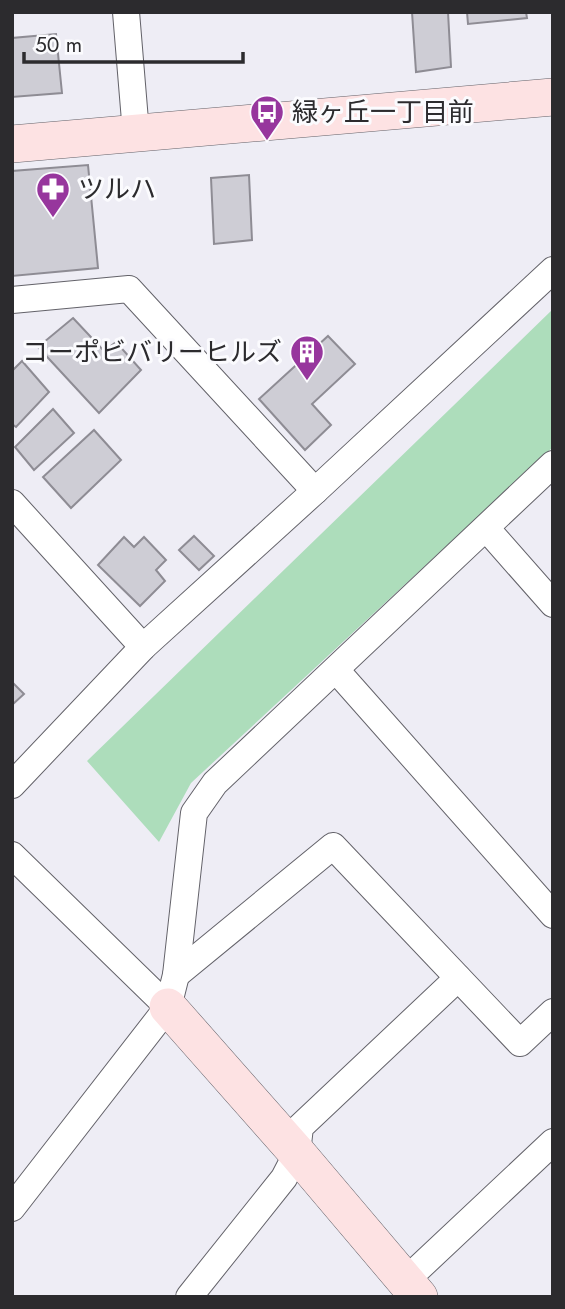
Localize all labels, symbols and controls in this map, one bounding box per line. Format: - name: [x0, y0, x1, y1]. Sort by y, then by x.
- scale bar: [24, 21, 243, 65]
- text: 50 m: [35, 30, 82, 60]
- bus stop icon: 緑ヶ丘一丁目前: [248, 93, 286, 142]
- place label: 緑ヶ丘一丁目前: [292, 93, 474, 131]
- pharmacy icon: ツルハ: [34, 170, 72, 219]
- place label: ツルハ: [78, 170, 156, 208]
- place label: コーポビバリーヒルズ: [22, 333, 282, 371]
- building icon: コーポビバリーヒルズ: [288, 333, 326, 382]

